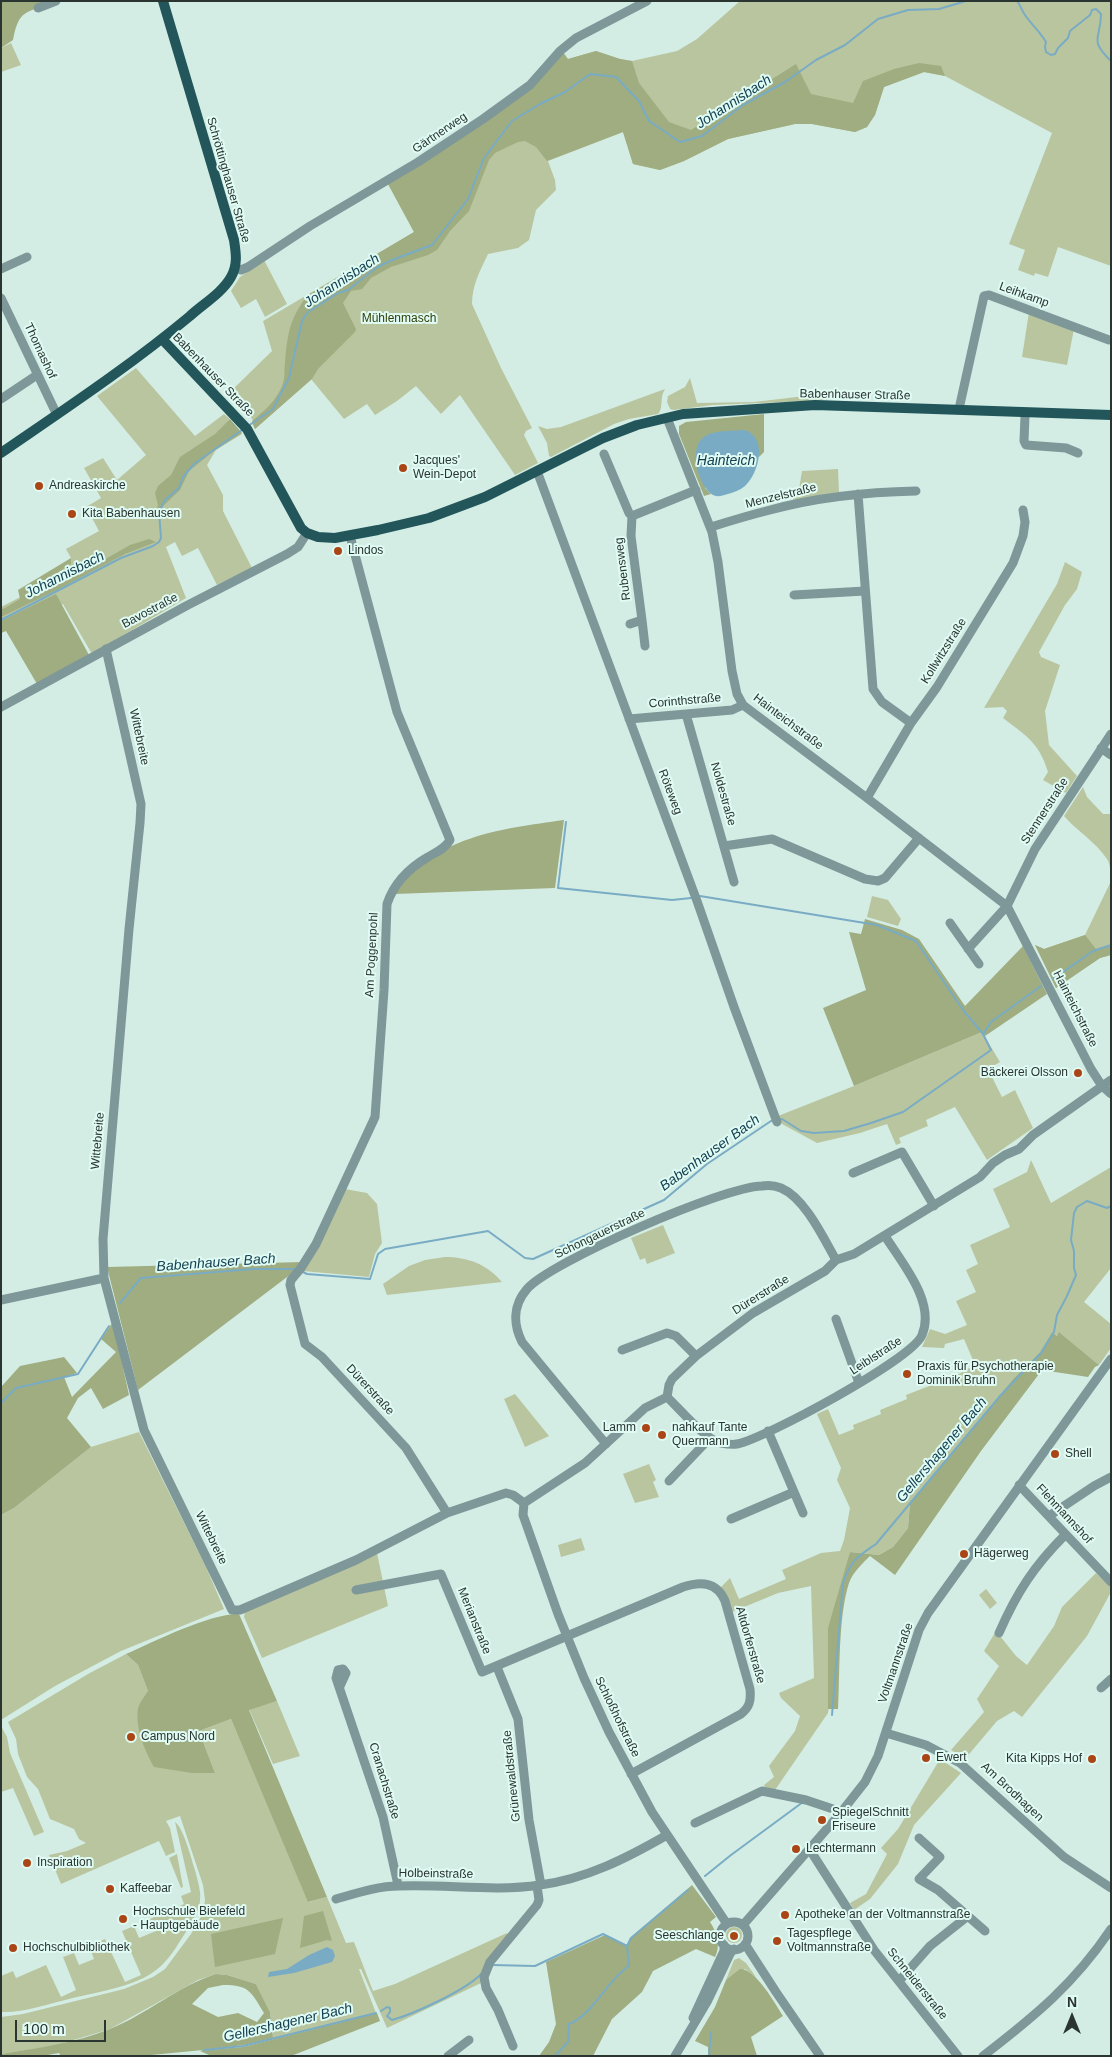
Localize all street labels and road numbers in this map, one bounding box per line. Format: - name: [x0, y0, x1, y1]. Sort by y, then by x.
- street label: Gärtnerweg: [410, 110, 470, 156]
- street label: Schröttinghauser Straße: [203, 116, 253, 244]
- street label: Leihkamp: [997, 279, 1051, 311]
- street label: Thomashof: [21, 321, 59, 381]
- street label: Babenhauser Straße: [169, 330, 257, 420]
- street label: Babenhauser Straße: [800, 387, 910, 403]
- street label: Menzelstraße: [744, 480, 818, 512]
- street label: Rubensweg: [612, 537, 634, 601]
- street label: Bavostraße: [120, 590, 180, 632]
- street label: Kollwitzstraße: [918, 616, 970, 686]
- street label: Corinthstraße: [648, 691, 722, 711]
- street label: Hainteichstraße: [750, 691, 826, 753]
- street label: Wittebreite: [126, 707, 152, 767]
- street label: Noldestraße: [707, 761, 739, 827]
- street label: Röteweg: [655, 767, 685, 817]
- street label: Stennerstraße: [1018, 775, 1072, 847]
- street label: Am Poggenpohl: [363, 912, 381, 998]
- street label: Hainteichstraße: [1050, 968, 1100, 1050]
- street label: Wittebreite: [88, 1112, 108, 1170]
- street label: Schongauerstraße: [552, 1206, 648, 1262]
- street label: Dürerstraße: [730, 1272, 792, 1318]
- street label: Leiblstraße: [847, 1334, 905, 1378]
- street label: Dürerstraße: [343, 1362, 397, 1418]
- street label: Flehmannshof: [1033, 1481, 1095, 1547]
- street label: Wittebreite: [192, 1509, 230, 1567]
- street label: Merianstraße: [454, 1586, 494, 1656]
- street label: Altdorferstraße: [732, 1605, 768, 1685]
- street label: Voltmannstraße: [876, 1621, 916, 1705]
- street label: Schloßhofstraße: [591, 1674, 643, 1760]
- street label: Grünewaldstraße: [500, 1729, 524, 1823]
- street label: Cranachstraße: [366, 1741, 402, 1821]
- street label: Am Brodhagen: [978, 1759, 1046, 1825]
- street label: Holbeinstraße: [399, 1866, 473, 1882]
- street label: Schneiderstraße: [884, 1945, 950, 2023]

